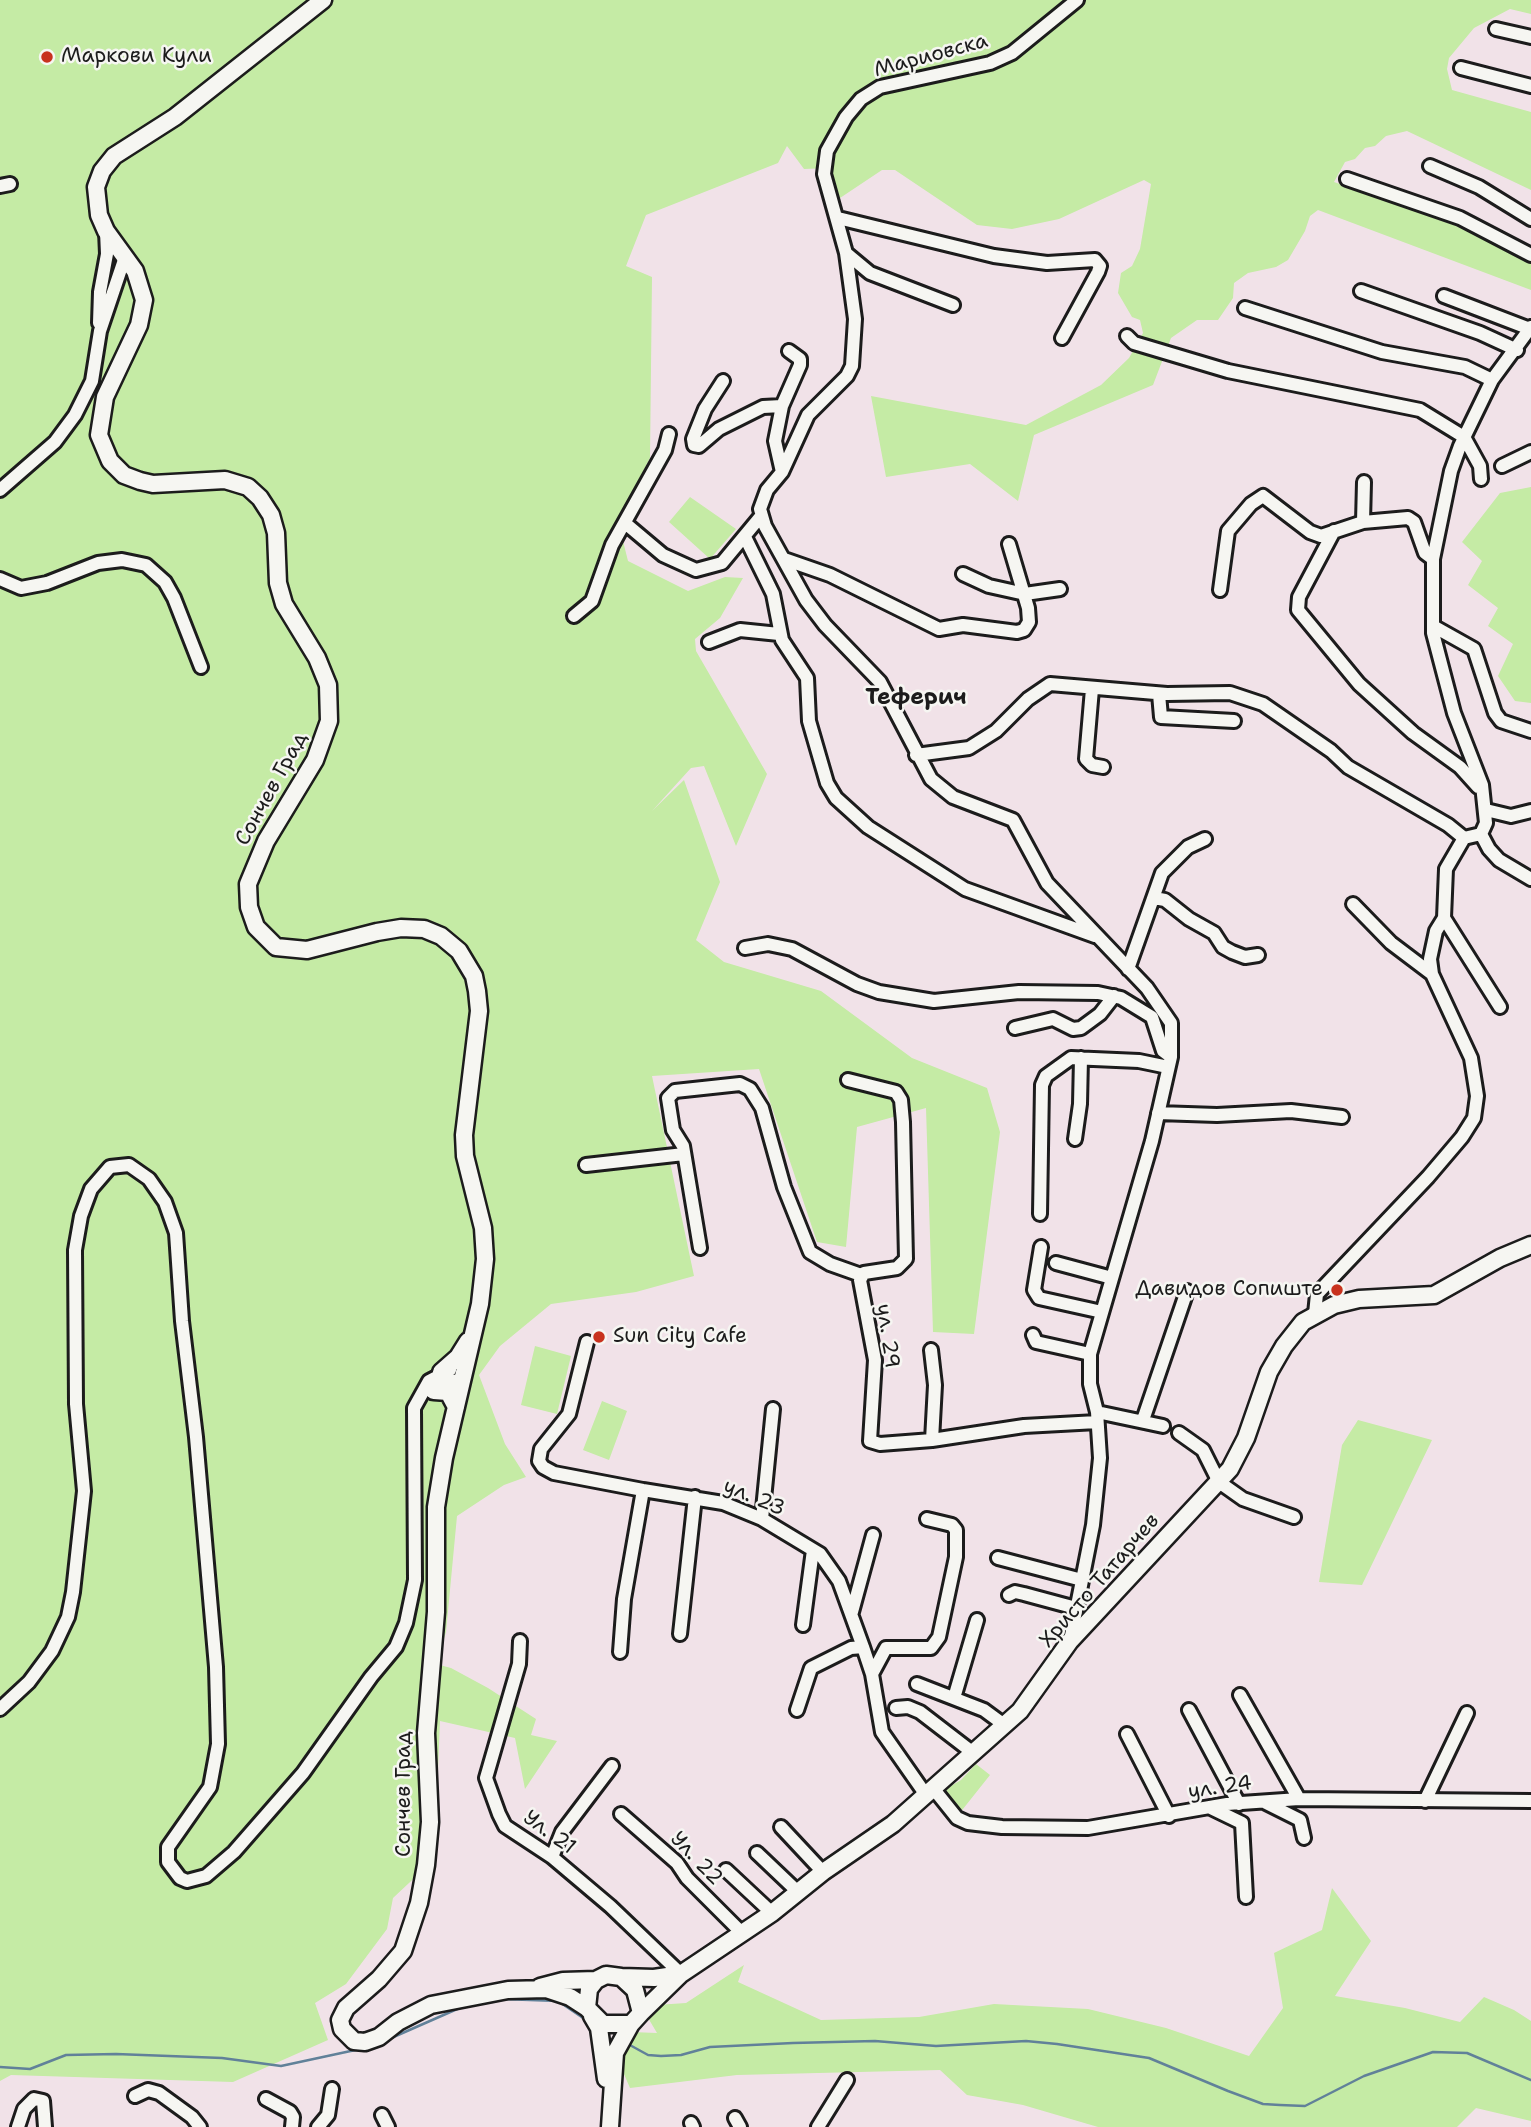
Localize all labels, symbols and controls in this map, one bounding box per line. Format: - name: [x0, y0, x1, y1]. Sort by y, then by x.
- street label: Мариовска: [871, 29, 991, 83]
- place label: Маркови Кули: [61, 44, 212, 70]
- marker: Маркови Кули: [39, 49, 55, 65]
- district label: Теферич: [865, 684, 967, 712]
- street label: Сончев Град: [230, 728, 314, 850]
- place label: Давидов Сопиште: [1135, 1277, 1323, 1303]
- marker: Давидов Сопиште: [1329, 1282, 1345, 1298]
- street label: ул. 29: [870, 1302, 904, 1370]
- place label: Sun City Cafe: [613, 1324, 747, 1350]
- marker: Sun City Cafe: [591, 1329, 607, 1345]
- street label: ул. 23: [719, 1474, 789, 1522]
- street label: Христо Татарчев: [1035, 1509, 1165, 1653]
- street label: Сончев Град: [392, 1731, 418, 1857]
- street label: ул. 24: [1186, 1771, 1254, 1805]
- street label: Ул. 21: [518, 1806, 580, 1860]
- street label: Ул. 22: [664, 1827, 728, 1891]

